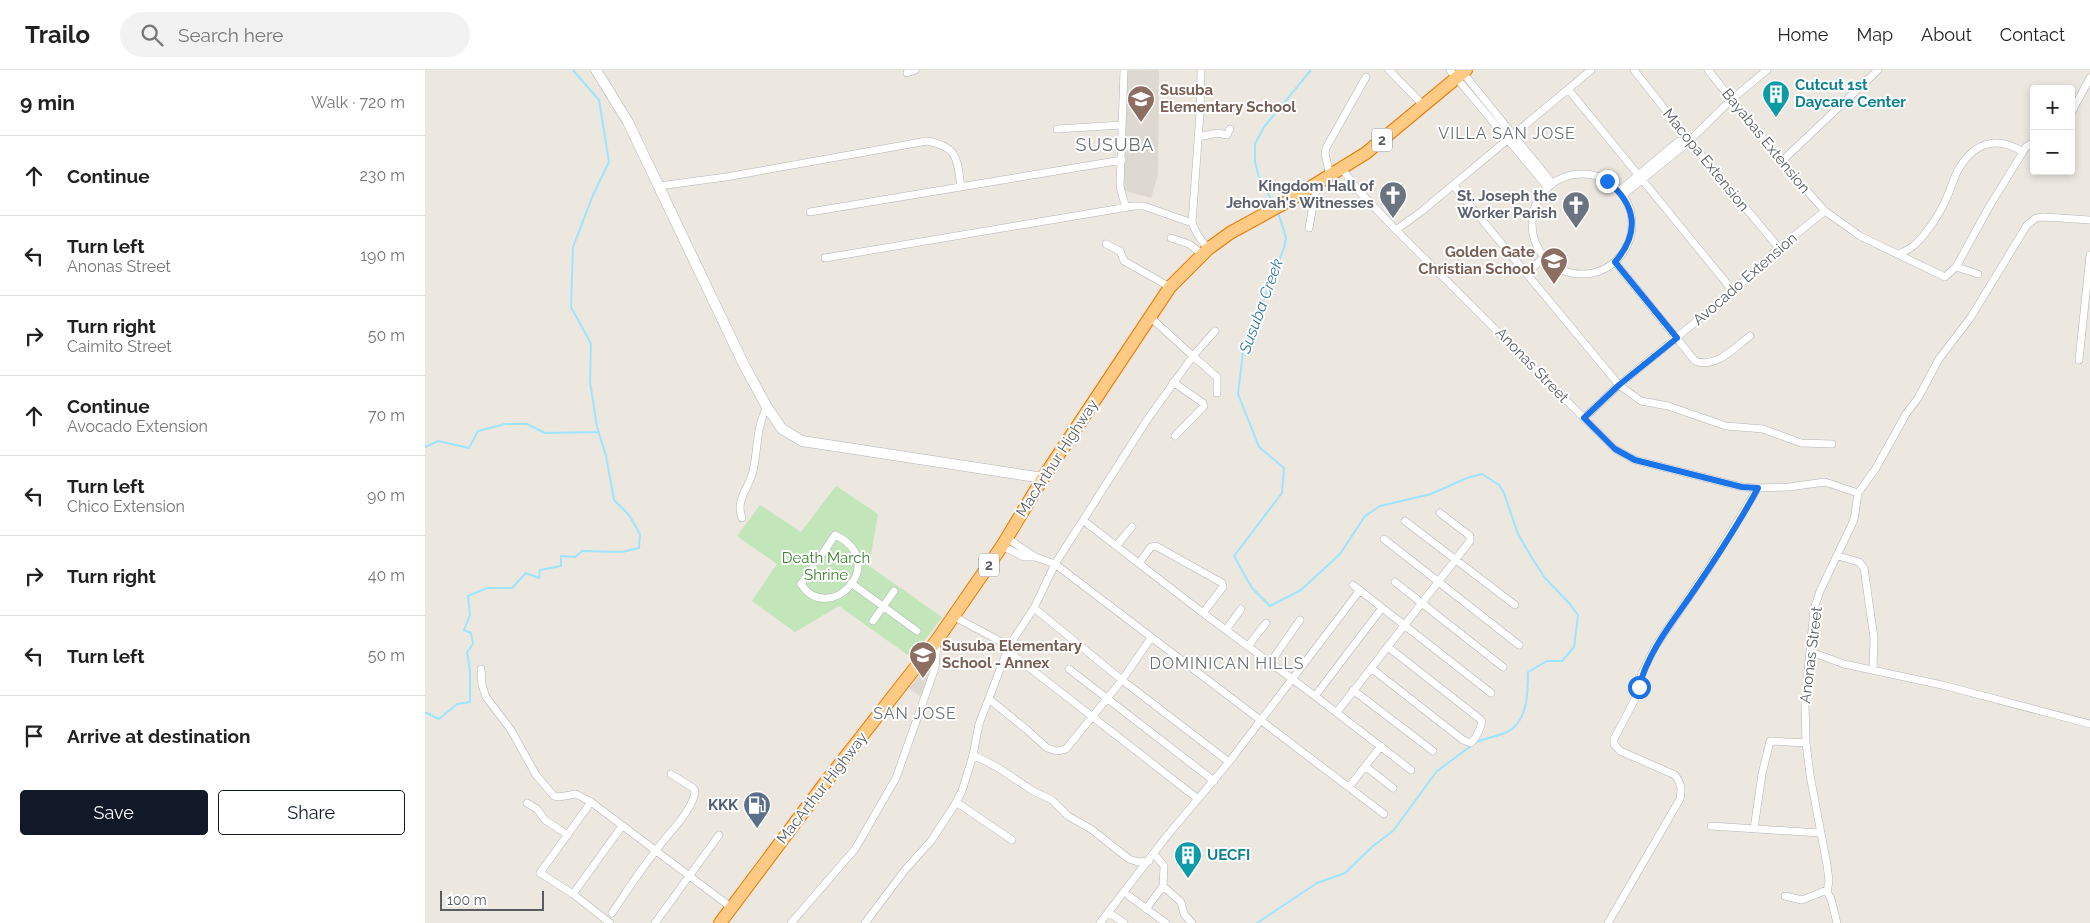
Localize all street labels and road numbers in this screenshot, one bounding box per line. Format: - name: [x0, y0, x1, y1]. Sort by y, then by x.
- street label: Bayabas Extension: [1718, 85, 1814, 197]
- street label: Macopa Extension: [1659, 105, 1753, 215]
- road number: 2: [1372, 128, 1392, 152]
- street label: Avocado Extension: [1689, 229, 1801, 329]
- street label: Anonas Street: [1492, 324, 1572, 406]
- street label: MacArthur Highway: [1012, 396, 1102, 520]
- road number: 2: [979, 554, 999, 576]
- street label: Anonas Street: [1796, 606, 1826, 704]
- street label: MacArthur Highway: [773, 729, 871, 847]

